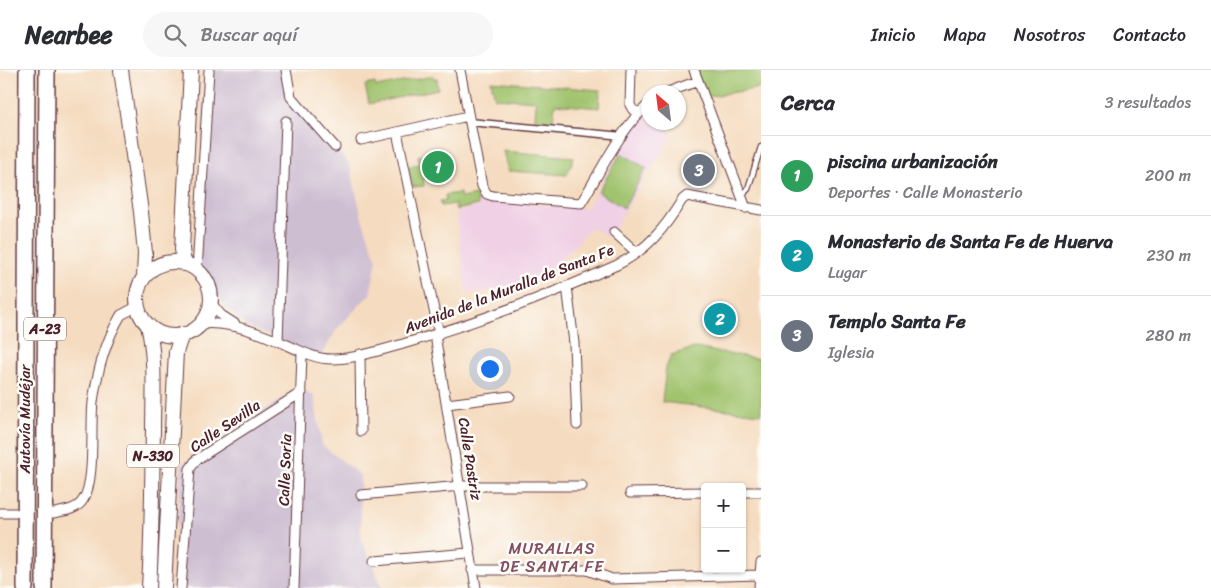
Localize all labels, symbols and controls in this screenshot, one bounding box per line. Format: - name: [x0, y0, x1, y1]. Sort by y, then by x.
- search box: [143, 12, 493, 57]
- text: Nearbee: [25, 14, 113, 56]
- text: Buscar aquí: [201, 18, 297, 51]
- text: Inicio: [871, 19, 916, 51]
- text: Mapa: [944, 19, 986, 51]
- text: Nosotros: [1014, 19, 1085, 51]
- text: Contacto: [1113, 19, 1186, 51]
- icon: search: [161, 21, 189, 49]
- text: Cerca: [781, 84, 835, 122]
- north arrow: [641, 85, 686, 130]
- text: 3 resultados: [1105, 88, 1191, 117]
- text: piscina urbanización: [828, 145, 998, 178]
- pin: 1: [422, 148, 454, 186]
- pin: 3: [683, 151, 715, 189]
- text: 1: [794, 161, 800, 190]
- text: 200 m: [1145, 161, 1191, 190]
- text: Deportes · Calle Monasterio: [828, 178, 1023, 207]
- text: Monasterio de Santa Fe de Huerva: [828, 225, 1113, 258]
- street label: Avenida de la Muralla de Santa Fe: [399, 237, 618, 341]
- text: 2: [792, 241, 802, 270]
- text: 230 m: [1146, 241, 1191, 270]
- text: Lugar: [828, 258, 867, 287]
- pin: 2: [704, 300, 736, 338]
- text: Templo Santa Fe: [828, 305, 966, 338]
- road number: A-23: [24, 318, 66, 340]
- text: 3: [793, 321, 801, 350]
- text: 280 m: [1146, 321, 1191, 350]
- text: Iglesia: [828, 338, 874, 367]
- your location: [477, 356, 503, 382]
- street label: Autovía Mudéjar: [12, 364, 38, 475]
- street label: Calle Sevilla: [184, 392, 266, 459]
- street label: Calle Pastriz: [451, 416, 490, 503]
- street label: Calle Soria: [271, 433, 299, 506]
- road number: N-330: [127, 444, 179, 468]
- map controls: [701, 483, 746, 573]
- button: +: [701, 483, 746, 528]
- button: −: [701, 528, 746, 573]
- district label: MURALLAS DE SANTA FE: [500, 534, 604, 581]

